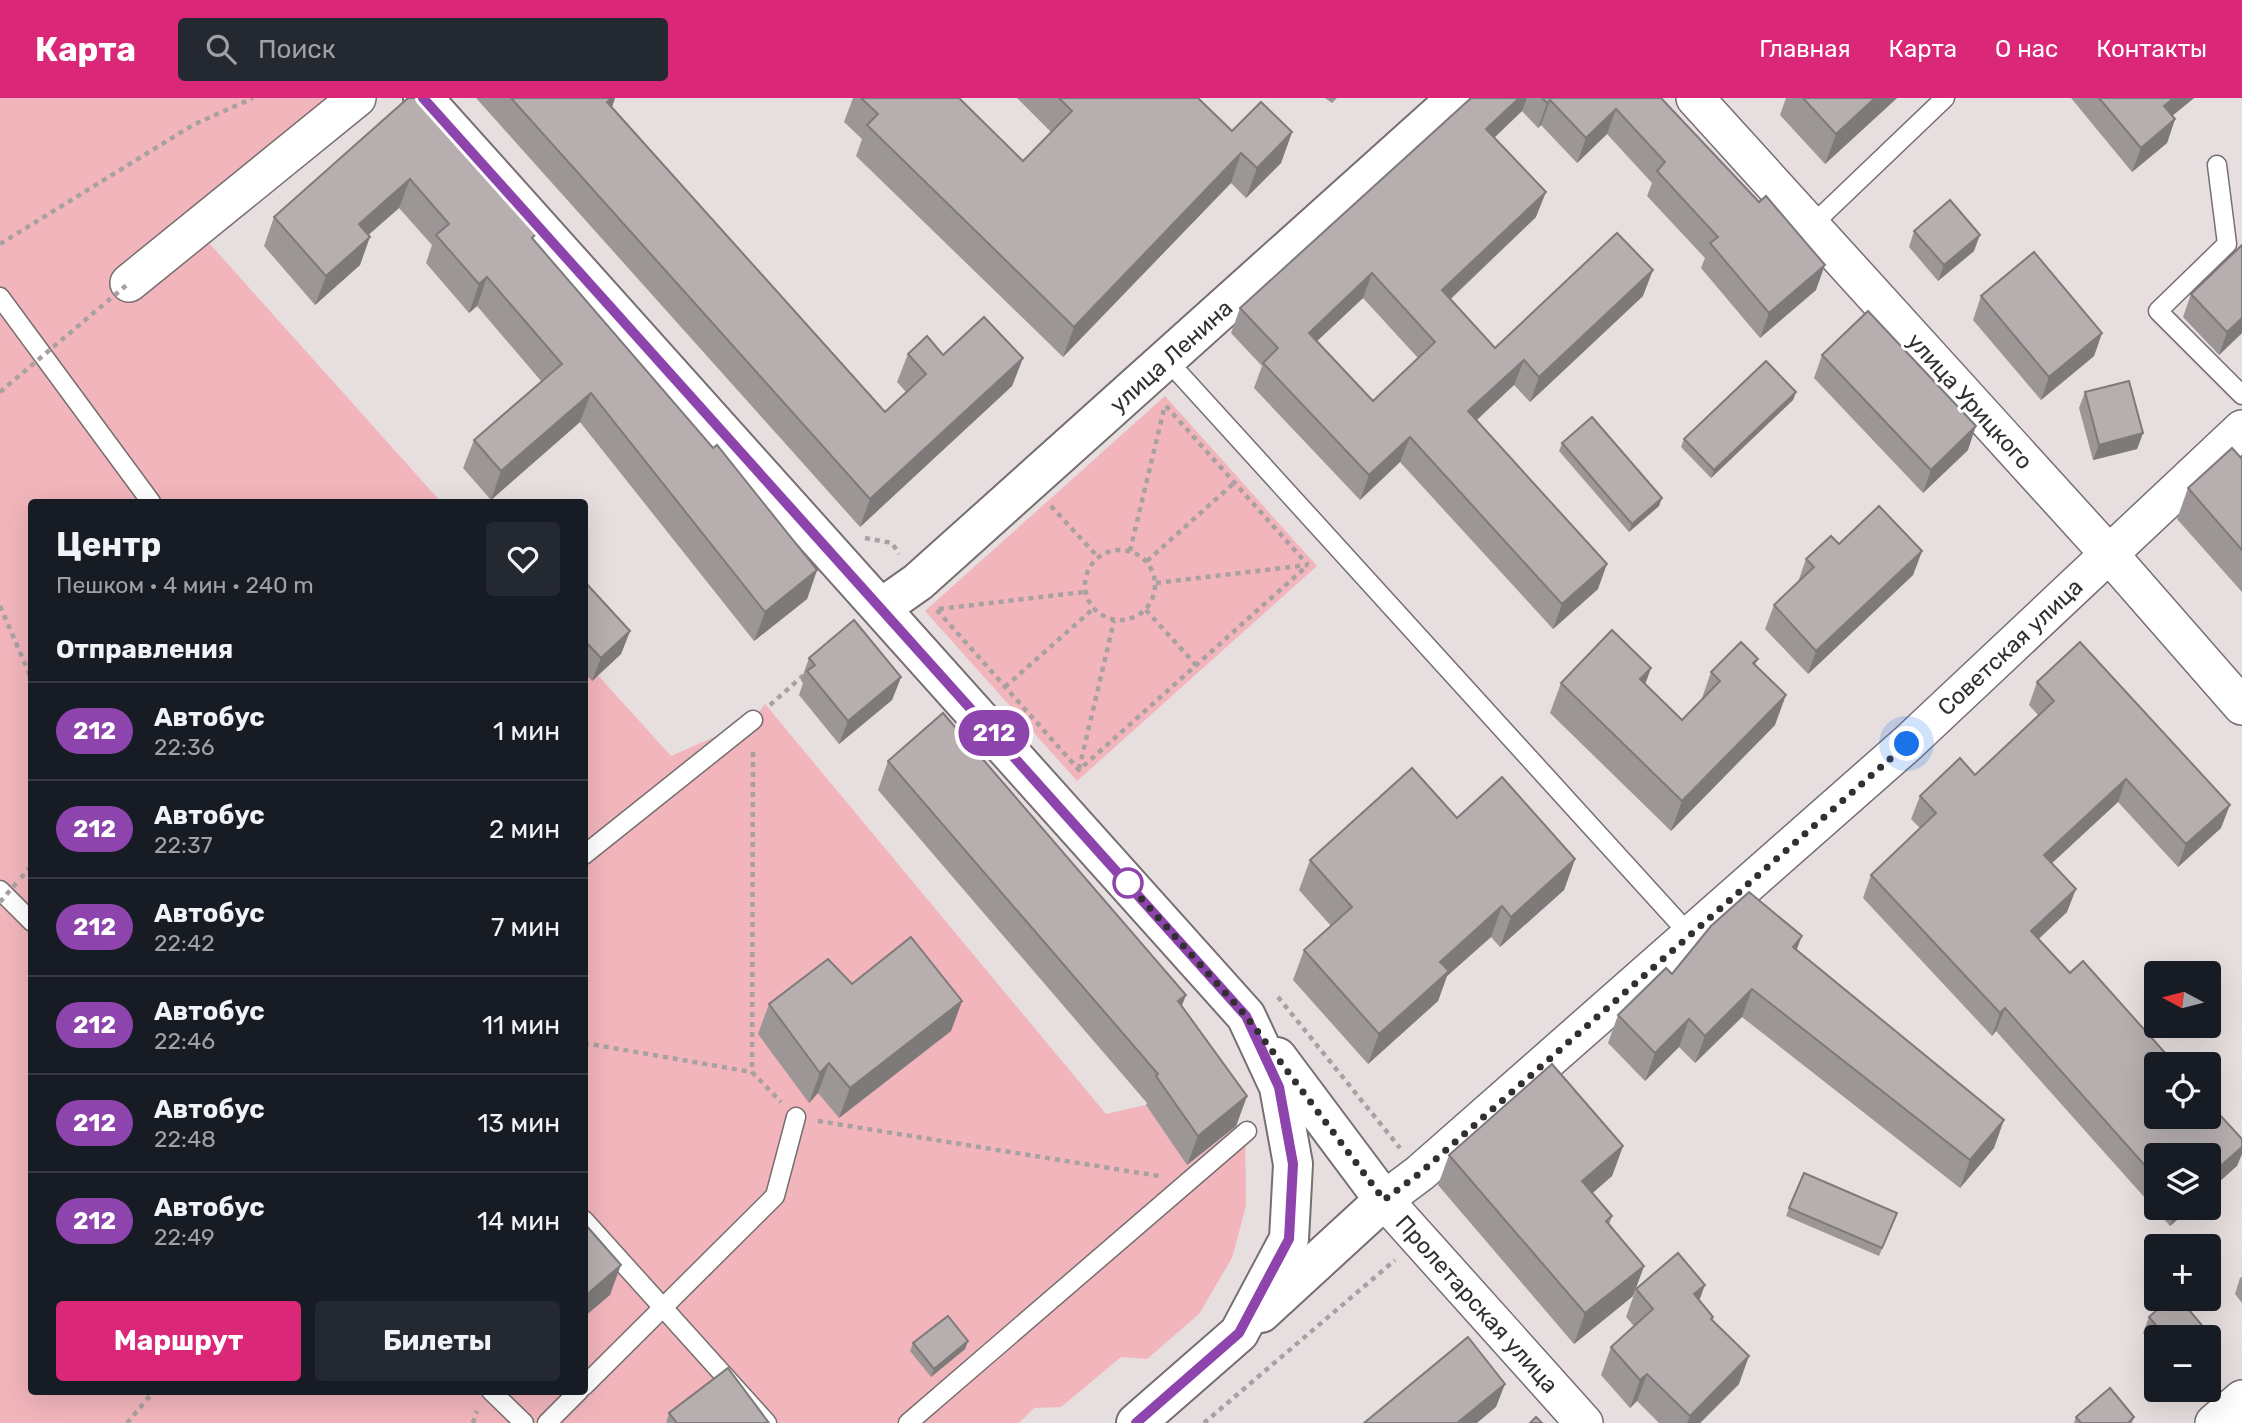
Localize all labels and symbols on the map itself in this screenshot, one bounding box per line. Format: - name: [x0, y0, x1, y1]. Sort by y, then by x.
- street label: улица Ленина: [1104, 294, 1238, 418]
- street label: улица Урицкого: [1901, 327, 2039, 475]
- street label: Советская улица: [1932, 573, 2088, 721]
- line badge: 212: [954, 710, 1034, 756]
- your location: [1889, 726, 1924, 761]
- unlabelled marker: [1113, 868, 1143, 898]
- north arrow: [2144, 961, 2221, 1038]
- street label: Пролетарская улица: [1390, 1209, 1564, 1399]

